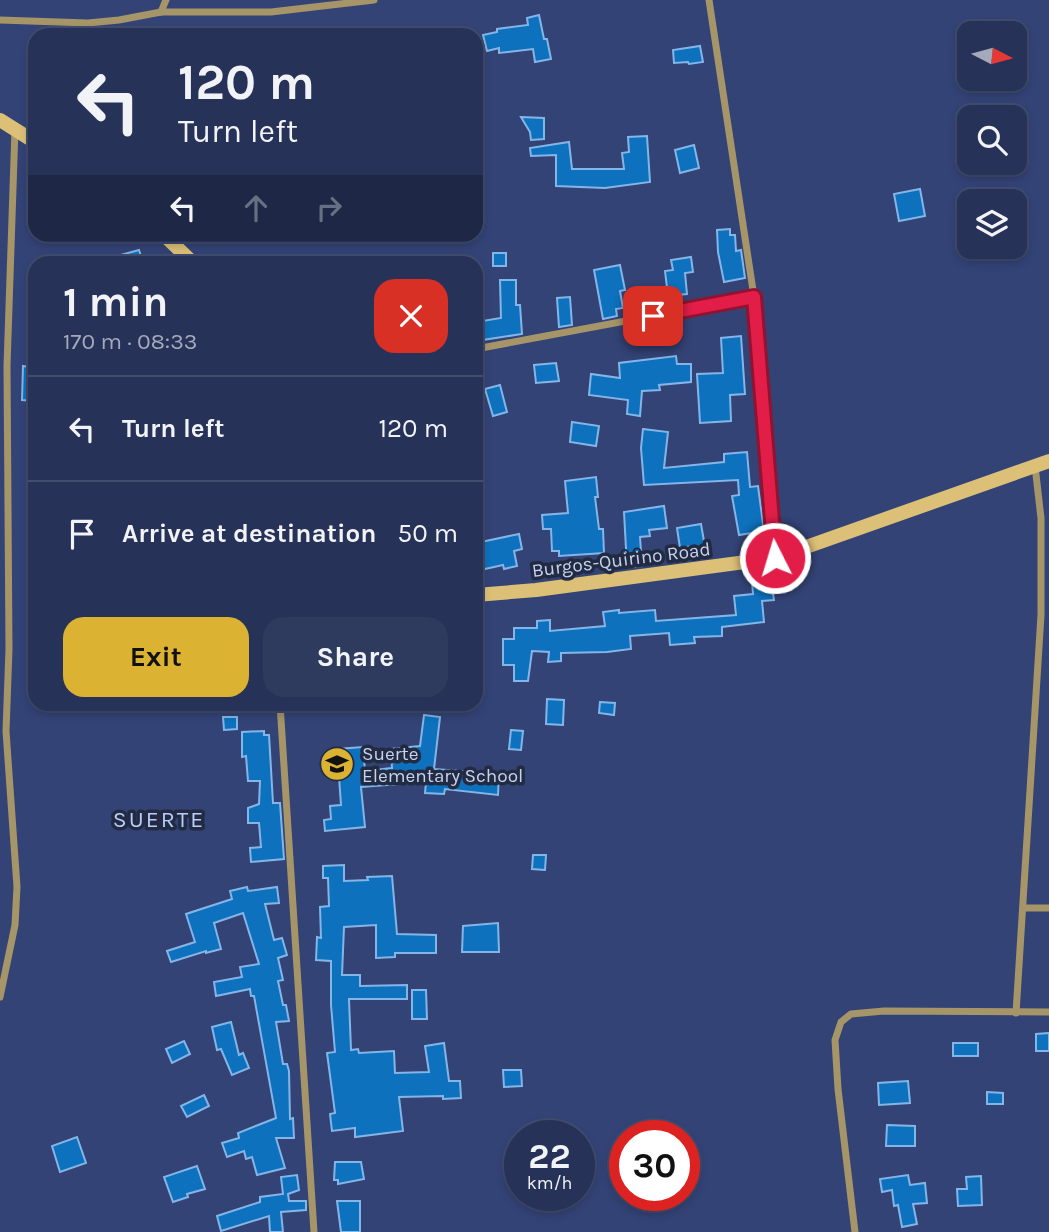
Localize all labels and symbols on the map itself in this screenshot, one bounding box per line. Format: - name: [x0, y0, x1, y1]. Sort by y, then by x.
- north arrow: [957, 21, 1027, 91]
- pin: [623, 286, 683, 346]
- position arrow: [738, 521, 812, 595]
- street label: Burgos-Quirino Road: [531, 538, 712, 582]
- place label: Suerte Elementary School: [362, 743, 523, 787]
- school or university icon: Suerte Elementary School: [318, 745, 356, 783]
- district label: SUERTE: [113, 806, 205, 833]
- speed limit sign: 30: [609, 1120, 700, 1211]

